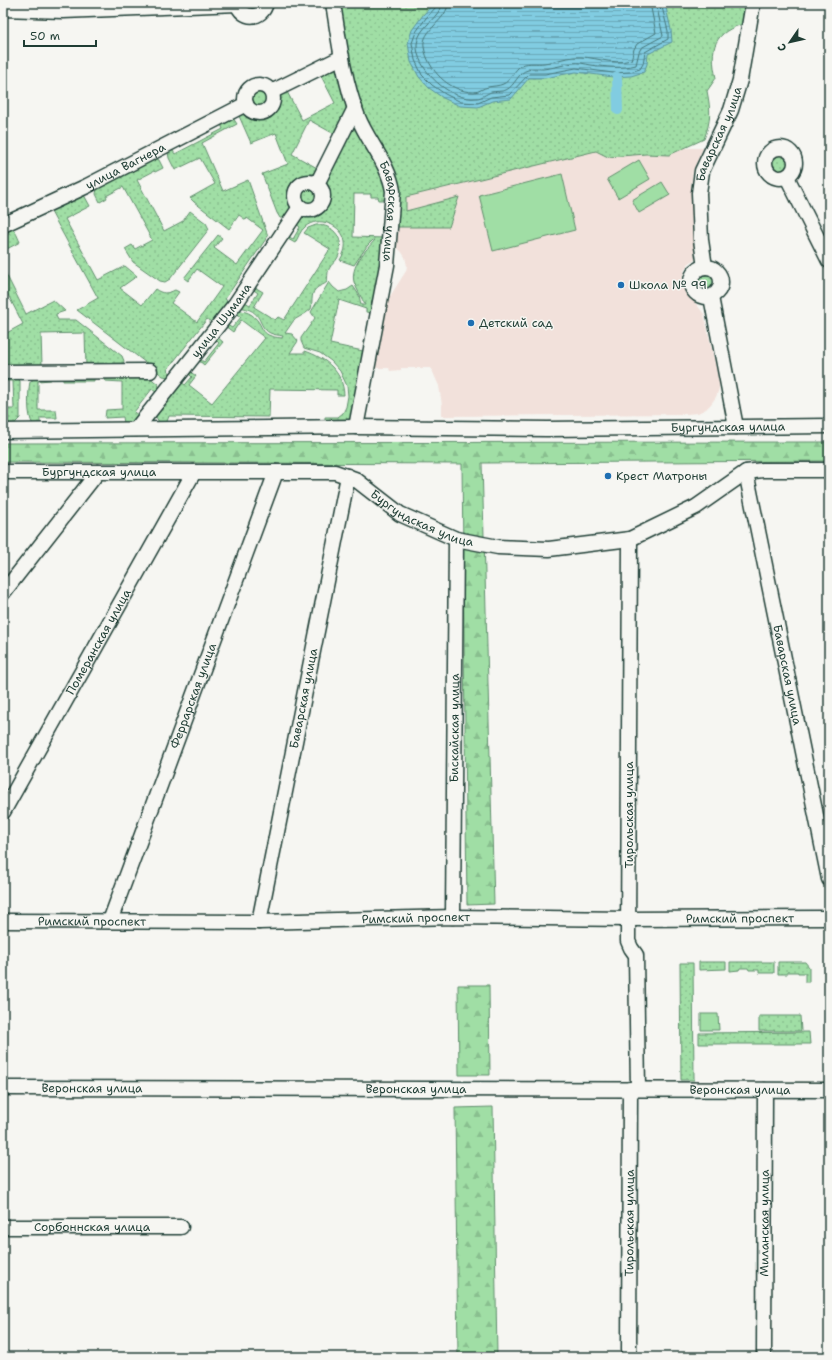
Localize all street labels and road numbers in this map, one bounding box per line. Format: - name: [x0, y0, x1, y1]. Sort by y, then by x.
- street label: Баварская улица: [693, 84, 746, 183]
- street label: улица Вагнера: [83, 139, 169, 193]
- street label: Баварская улица: [375, 158, 401, 263]
- street label: улица Шумана: [188, 280, 255, 361]
- street label: Бургундская улица: [671, 418, 786, 436]
- street label: Бургундская улица: [42, 464, 157, 480]
- street label: Бургундская улица: [367, 486, 475, 550]
- street label: Померанская улица: [62, 586, 135, 698]
- street label: Баварская улица: [769, 623, 806, 727]
- street label: Феррарская улица: [166, 640, 220, 751]
- street label: Баварская улица: [286, 646, 322, 750]
- street label: Бискайская улица: [446, 673, 463, 783]
- street label: Тирольская улица: [621, 761, 637, 869]
- street label: Римский проспект: [362, 909, 471, 927]
- street label: Римский проспект: [686, 910, 795, 927]
- street label: Римский проспект: [38, 913, 147, 930]
- street label: Веронская улица: [41, 1080, 143, 1096]
- street label: Веронская улица: [365, 1081, 467, 1097]
- street label: Веронская улица: [689, 1082, 791, 1098]
- street label: Тирольская улица: [621, 1169, 638, 1277]
- street label: Миланская улица: [756, 1169, 773, 1277]
- street label: Сорбоннская улица: [34, 1219, 151, 1235]

